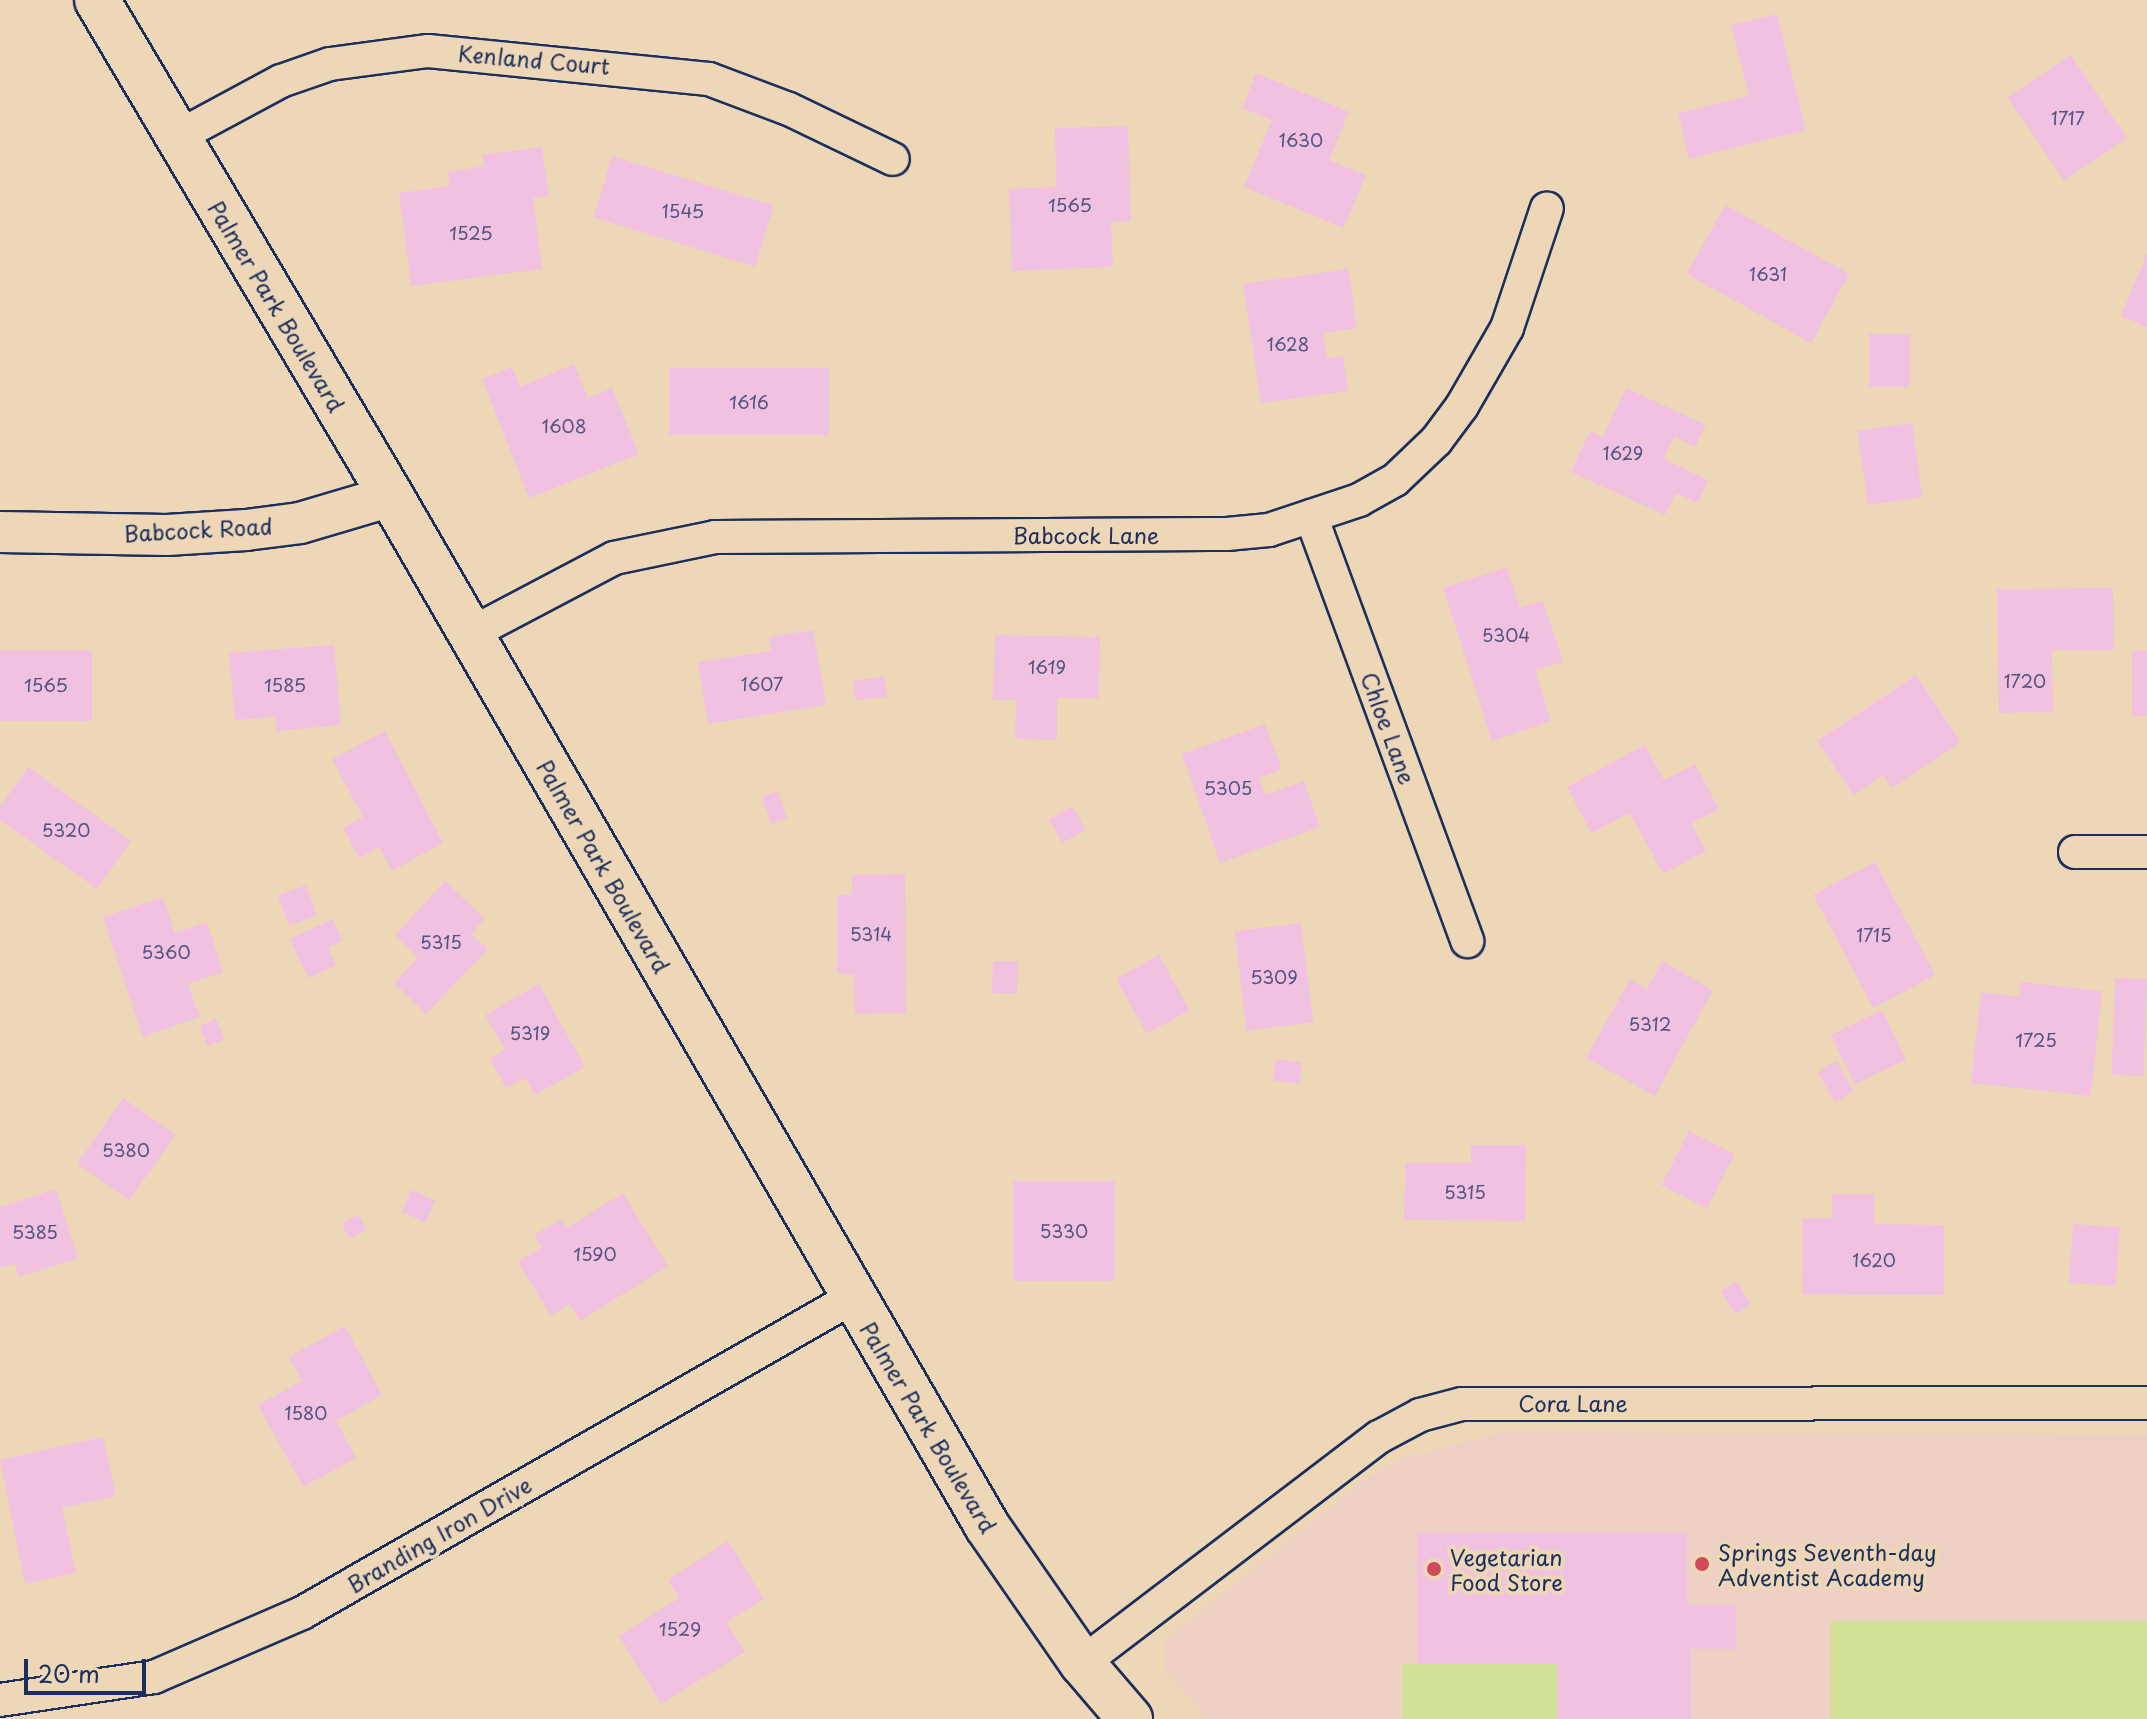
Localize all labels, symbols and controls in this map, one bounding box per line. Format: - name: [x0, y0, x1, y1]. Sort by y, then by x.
- street label: Kenland Court: [457, 39, 611, 79]
- house number: 1717: [2051, 107, 2085, 129]
- house number: 1630: [1279, 129, 1323, 151]
- house number: 1565: [1048, 194, 1092, 216]
- street label: Palmer Park Boulevard: [203, 196, 351, 416]
- house number: 1545: [662, 200, 704, 222]
- house number: 1525: [449, 222, 493, 244]
- house number: 1631: [1749, 263, 1787, 285]
- house number: 1628: [1267, 333, 1309, 355]
- house number: 1616: [729, 391, 769, 413]
- house number: 1608: [542, 415, 586, 437]
- house number: 1629: [1603, 442, 1643, 464]
- street label: Babcock Road: [123, 512, 273, 546]
- street label: Babcock Lane: [1012, 522, 1160, 548]
- house number: 5304: [1482, 624, 1530, 646]
- house number: 1619: [1028, 656, 1066, 678]
- street label: Chloe Lane: [1356, 668, 1422, 788]
- house number: 1720: [2004, 670, 2046, 692]
- house number: 1607: [741, 673, 783, 695]
- house number: 1565: [24, 674, 68, 696]
- house number: 1585: [264, 674, 306, 696]
- street label: Palmer Park Boulevard: [532, 755, 676, 977]
- house number: 5305: [1204, 777, 1252, 799]
- house number: 5320: [42, 819, 90, 841]
- house number: 5314: [850, 923, 892, 945]
- house number: 1715: [1856, 924, 1892, 946]
- house number: 5315: [420, 931, 462, 953]
- house number: 5360: [141, 941, 191, 963]
- house number: 5309: [1250, 966, 1298, 988]
- house number: 5312: [1628, 1013, 1672, 1035]
- house number: 5319: [510, 1022, 550, 1044]
- house number: 1725: [2015, 1029, 2057, 1051]
- house number: 5380: [102, 1139, 150, 1161]
- house number: 5315: [1444, 1181, 1486, 1203]
- house number: 5330: [1040, 1220, 1088, 1242]
- house number: 5385: [12, 1221, 58, 1243]
- house number: 1590: [573, 1243, 617, 1265]
- house number: 1620: [1852, 1249, 1896, 1271]
- street label: Palmer Park Boulevard: [855, 1317, 1003, 1537]
- street label: Cora Lane: [1518, 1390, 1628, 1416]
- house number: 1580: [285, 1402, 327, 1424]
- street label: Branding Iron Drive: [342, 1470, 536, 1598]
- place label: Springs Seventh-day Adventist Academy: [1718, 1538, 1937, 1590]
- place label: Vegetarian Food Store: [1450, 1543, 1563, 1594]
- marker: Springs Seventh-day Adventist Academy: [1693, 1555, 1711, 1573]
- marker: Vegetarian Food Store: [1425, 1560, 1443, 1578]
- house number: 1529: [659, 1618, 701, 1640]
- scale bar: [28, 1643, 150, 1693]
- text: 20 m: [38, 1655, 100, 1691]

